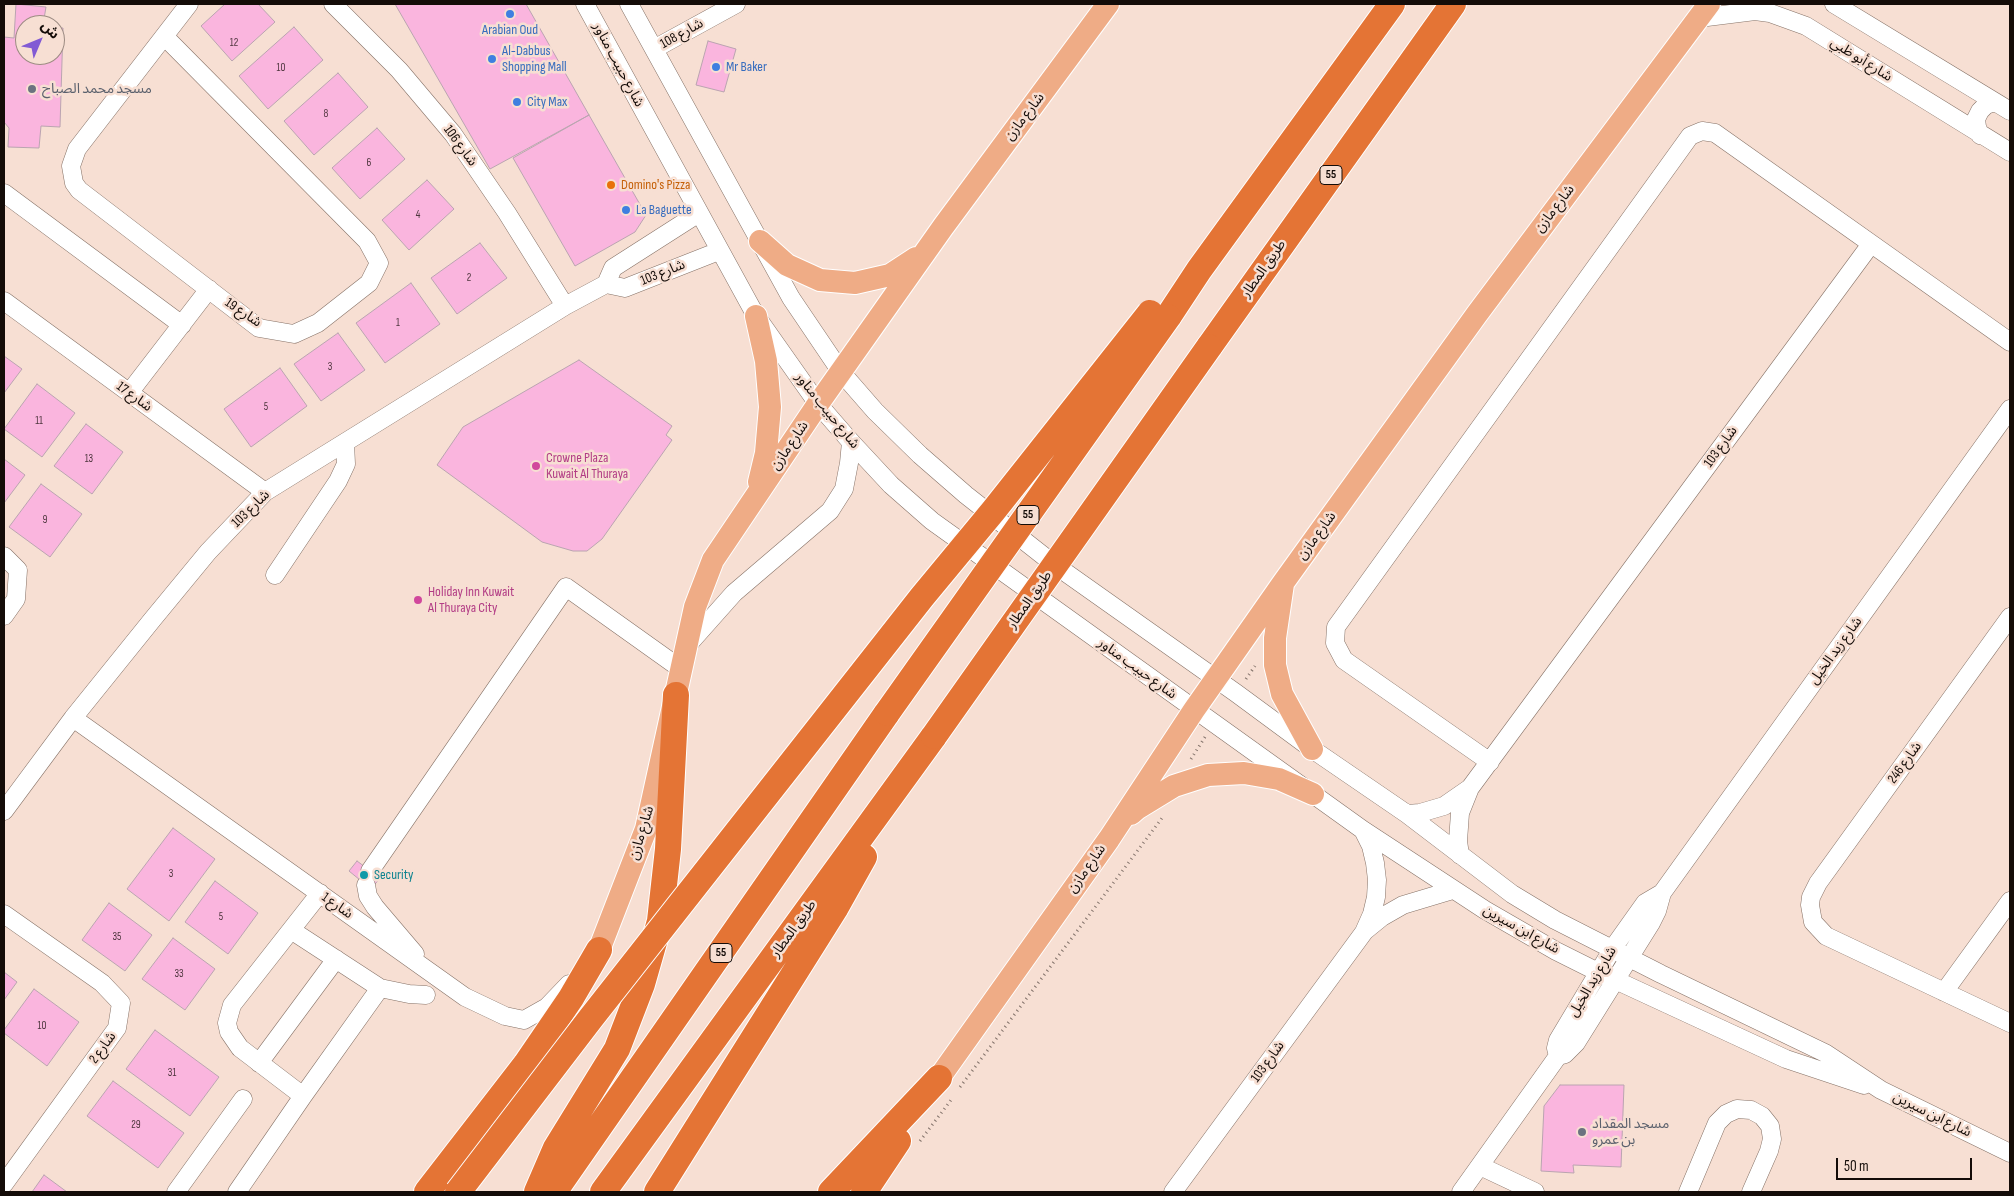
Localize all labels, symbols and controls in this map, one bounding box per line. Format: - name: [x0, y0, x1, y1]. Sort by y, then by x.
- marker: Arabian Oud: [504, 8, 516, 20]
- north arrow: [15, 15, 65, 65]
- street label: شارع 108: [657, 15, 707, 53]
- text: ش: [37, 17, 63, 43]
- street label: شارع حبيب مناور: [589, 20, 647, 110]
- place label: Arabian Oud: [482, 22, 538, 38]
- street label: شارع أبو ظبي: [1827, 34, 1895, 86]
- house number: 12: [230, 36, 238, 50]
- place label: Al-Dabbus Shopping Mall: [502, 43, 567, 75]
- marker: Al-Dabbus Shopping Mall: [486, 53, 498, 65]
- place label: Mr Baker: [726, 59, 767, 75]
- house number: 10: [277, 61, 285, 75]
- marker: Mr Baker: [710, 61, 722, 73]
- place label: مسجد محمد الصباح: [42, 81, 152, 97]
- marker: مسجد محمد الصباح: [26, 83, 38, 95]
- street label: شارع مازن: [1002, 90, 1048, 144]
- place label: City Max: [527, 94, 567, 110]
- marker: City Max: [511, 96, 523, 108]
- house number: 8: [324, 107, 328, 121]
- street label: شارع 106: [439, 122, 481, 170]
- house number: 6: [367, 156, 371, 170]
- road number: 55: [1320, 166, 1342, 184]
- place label: Domino's Pizza: [621, 177, 690, 193]
- marker: Domino's Pizza: [605, 179, 617, 191]
- street label: شارع مازن: [1532, 182, 1578, 236]
- place label: La Baguette: [636, 202, 692, 218]
- marker: La Baguette: [620, 204, 632, 216]
- house number: 4: [416, 208, 420, 222]
- street label: طريق المطار: [1238, 237, 1290, 301]
- street label: شارع 103: [638, 256, 688, 290]
- house number: 2: [467, 271, 471, 285]
- street label: شارع 19: [221, 295, 265, 331]
- house number: 1: [396, 316, 400, 330]
- house number: 3: [328, 360, 332, 374]
- street label: شارع حبيب مناور: [791, 370, 863, 452]
- street label: شارع 17: [113, 378, 155, 416]
- house number: 5: [264, 400, 268, 414]
- house number: 11: [35, 414, 43, 428]
- street label: شارع مازن: [767, 418, 813, 474]
- street label: شارع 103: [1701, 423, 1741, 471]
- place label: Crowne Plaza Kuwait Al Thuraya: [546, 450, 628, 482]
- house number: 13: [85, 452, 93, 466]
- marker: Crowne Plaza Kuwait Al Thuraya: [530, 460, 542, 472]
- street label: شارع 103: [228, 487, 274, 531]
- road number: 55: [1017, 506, 1039, 524]
- street label: شارع مازن: [1294, 509, 1340, 563]
- house number: 9: [43, 513, 47, 527]
- street label: طريق المطار: [1004, 568, 1056, 632]
- place label: Holiday Inn Kuwait Al Thuraya City: [428, 584, 514, 616]
- marker: Holiday Inn Kuwait Al Thuraya City: [412, 594, 424, 606]
- street label: شارع زيد الخيل: [1806, 614, 1866, 688]
- street label: شارع حبيب مناور: [1094, 635, 1180, 703]
- street label: شارع 246: [1884, 739, 1926, 787]
- street label: شارع مازن: [626, 804, 658, 862]
- street label: شارع مازن: [1064, 841, 1110, 897]
- house number: 3: [169, 867, 173, 881]
- place label: Security: [374, 867, 413, 883]
- marker: Security: [358, 869, 370, 881]
- street label: شارع 1: [318, 889, 356, 923]
- street label: طريق المطار: [768, 897, 820, 961]
- street label: شارع ابن سيرين: [1480, 902, 1562, 958]
- house number: 5: [219, 910, 223, 924]
- house number: 35: [112, 930, 122, 944]
- road number: 55: [710, 944, 732, 962]
- street label: شارع زيد الخيل: [1565, 944, 1621, 1020]
- house number: 33: [174, 967, 184, 981]
- house number: 10: [38, 1019, 46, 1033]
- street label: شارع 2: [86, 1029, 120, 1067]
- street label: شارع 103: [1248, 1038, 1288, 1086]
- house number: 31: [168, 1066, 176, 1080]
- street label: شارع ابن سيرين: [1890, 1089, 1974, 1141]
- place label: مسجد المقداد بن عمرو: [1592, 1116, 1669, 1148]
- house number: 29: [131, 1118, 141, 1132]
- marker: مسجد المقداد بن عمرو: [1576, 1126, 1588, 1138]
- scale bar: [1839, 1148, 1975, 1180]
- text: 50 m: [1844, 1157, 1869, 1176]

